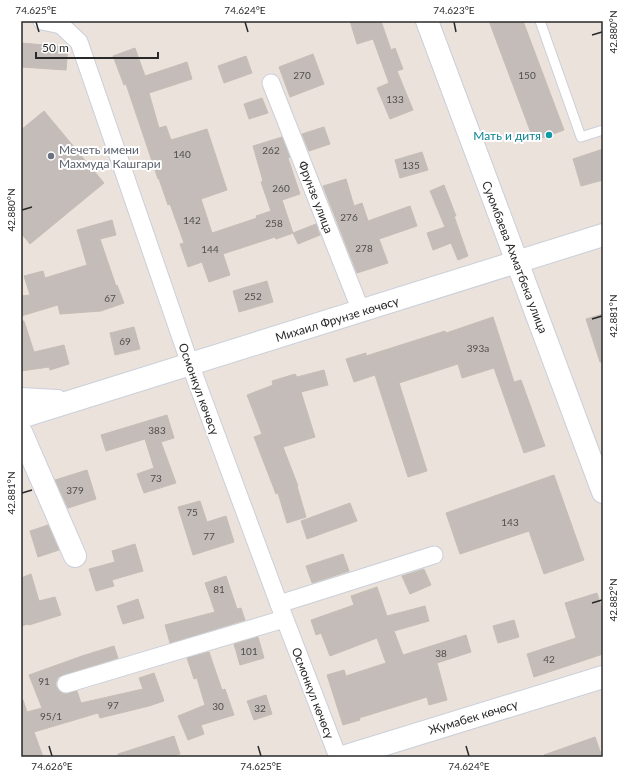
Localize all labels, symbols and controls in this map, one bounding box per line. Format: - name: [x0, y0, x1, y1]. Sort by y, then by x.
- text: 74.625°E: [15, 4, 57, 16]
- text: 74.624°E: [224, 4, 266, 16]
- text: 74.623°E: [433, 4, 475, 16]
- text: 42.880°N: [607, 10, 619, 54]
- scale bar: [36, 34, 158, 60]
- text: 50 m: [42, 40, 69, 55]
- house number: 270: [293, 69, 311, 81]
- house number: 150: [518, 69, 536, 81]
- house number: 133: [386, 93, 404, 105]
- place label: Мать и дитя: [473, 128, 541, 143]
- marker: Мать и дитя: [544, 130, 554, 140]
- place label: Мечеть имени Махмуда Кашгари: [59, 142, 161, 171]
- house number: 262: [262, 144, 280, 156]
- house number: 140: [173, 148, 191, 160]
- marker: Мечеть имени Махмуда Кашгари: [46, 151, 56, 161]
- street label: Фрунзе улица: [295, 159, 337, 235]
- house number: 135: [402, 159, 420, 171]
- street label: Суюмбаева Ахматбека улица: [479, 179, 551, 335]
- house number: 260: [272, 182, 290, 194]
- text: 42.880°N: [5, 188, 17, 232]
- house number: 276: [340, 211, 358, 223]
- house number: 142: [183, 214, 201, 226]
- house number: 258: [265, 217, 283, 229]
- house number: 278: [355, 242, 373, 254]
- house number: 144: [201, 243, 219, 255]
- house number: 252: [244, 290, 262, 302]
- house number: 67: [104, 292, 116, 304]
- street label: Михаил Фрунзе көчөсү: [274, 293, 401, 345]
- text: 42.881°N: [607, 294, 619, 338]
- house number: 69: [119, 335, 131, 347]
- street label: Осмонкул көчөсү: [175, 341, 223, 438]
- house number: 393а: [467, 342, 489, 354]
- house number: 383: [148, 424, 166, 436]
- text: 42.881°N: [5, 471, 17, 515]
- house number: 73: [150, 472, 162, 484]
- house number: 379: [66, 484, 84, 496]
- house number: 75: [186, 506, 198, 518]
- house number: 143: [501, 516, 519, 528]
- house number: 77: [203, 530, 215, 542]
- text: 42.882°N: [607, 578, 619, 622]
- house number: 81: [213, 583, 225, 595]
- house number: 101: [240, 645, 258, 657]
- street label: Осмонкул көчөсү: [289, 645, 338, 742]
- house number: 38: [435, 647, 447, 659]
- house number: 42: [543, 653, 555, 665]
- house number: 91: [38, 675, 50, 687]
- street label: Жумабек көчөсү: [426, 696, 520, 738]
- house number: 97: [107, 699, 119, 711]
- house number: 30: [212, 700, 224, 712]
- house number: 32: [254, 702, 266, 714]
- house number: 95/1: [40, 710, 62, 722]
- text: 74.626°E: [31, 760, 73, 772]
- text: 74.625°E: [240, 760, 282, 772]
- text: 74.624°E: [448, 760, 490, 772]

